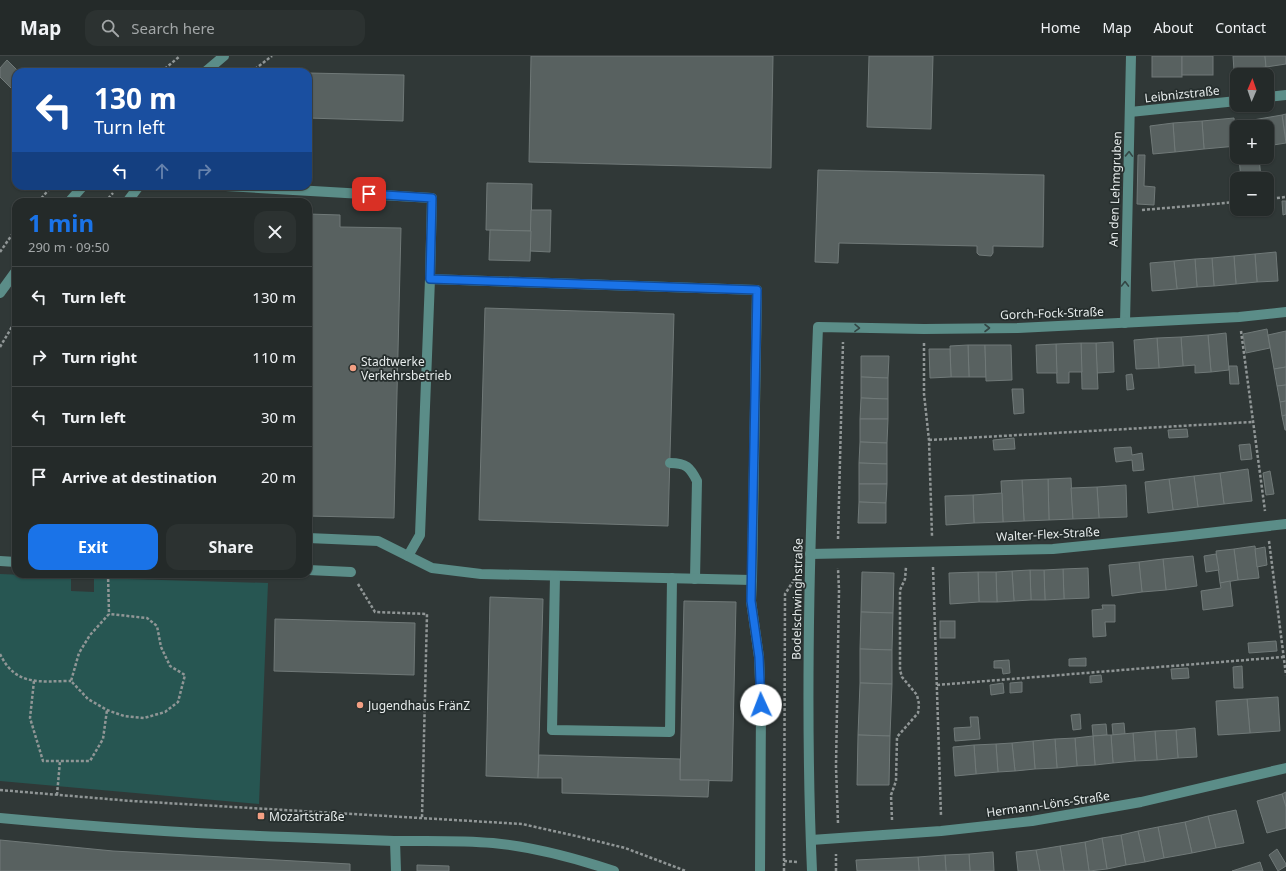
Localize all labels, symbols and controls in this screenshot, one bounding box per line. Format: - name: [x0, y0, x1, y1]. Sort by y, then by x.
- search box: [85, 10, 365, 46]
- text: Map: [20, 15, 61, 41]
- icon: search: [99, 17, 121, 39]
- text: Search here: [131, 18, 215, 38]
- text: Home: [1041, 18, 1080, 37]
- text: Map: [1102, 18, 1132, 37]
- text: About: [1154, 18, 1193, 37]
- text: Contact: [1215, 18, 1266, 37]
- north arrow: [1230, 68, 1274, 112]
- map controls: [1230, 68, 1274, 216]
- text: 130 m: [94, 79, 177, 117]
- street label: Leibnizstraße: [1144, 82, 1221, 106]
- icon: left: [28, 84, 80, 136]
- text: Turn left: [94, 115, 165, 139]
- button: +: [1230, 120, 1274, 164]
- street label: An den Lehmgruben: [1104, 131, 1126, 247]
- one-way arrow: [1125, 151, 1133, 157]
- icon: left: [109, 160, 131, 182]
- icon: ahead: [151, 160, 173, 182]
- icon: right: [193, 160, 215, 182]
- button: −: [1230, 172, 1274, 216]
- pin: [352, 177, 386, 211]
- icon: arrive: [358, 183, 380, 205]
- text: 1 min: [28, 206, 94, 239]
- button: close: [254, 211, 296, 253]
- text: 290 m · 09:50: [28, 238, 109, 256]
- one-way arrow: [1121, 281, 1130, 287]
- icon: left: [28, 286, 50, 308]
- text: Turn left: [62, 287, 126, 307]
- text: 130 m: [252, 287, 296, 307]
- street label: Gorch-Fock-Straße: [1000, 303, 1104, 323]
- one-way arrow: [854, 323, 860, 332]
- one-way arrow: [984, 324, 990, 332]
- icon: right: [28, 346, 50, 368]
- text: Turn right: [62, 347, 137, 367]
- text: 110 m: [252, 347, 296, 367]
- place label: Stadtwerke Verkehrsbetrieb: [361, 353, 452, 384]
- marker: Stadtwerke Verkehrsbetrieb: [348, 363, 358, 373]
- icon: left: [28, 406, 50, 428]
- text: Turn left: [62, 407, 126, 427]
- text: 30 m: [261, 407, 296, 427]
- icon: arrive: [28, 466, 50, 488]
- text: Arrive at destination: [62, 467, 217, 487]
- text: 20 m: [261, 467, 296, 487]
- street label: Walter-Flex-Straße: [996, 523, 1100, 545]
- button: Exit: [28, 524, 158, 570]
- button: Share: [166, 524, 296, 570]
- street label: Bodelschwinghstraße: [787, 538, 807, 660]
- position arrow: [740, 684, 782, 726]
- place label: Jugendhaus FränZ: [367, 697, 470, 714]
- marker: Jugendhaus FränZ: [355, 700, 365, 710]
- street label: Hermann-Löns-Straße: [985, 787, 1111, 821]
- place label: Mozartstraße: [269, 808, 345, 825]
- marker: Mozartstraße: [256, 811, 266, 821]

